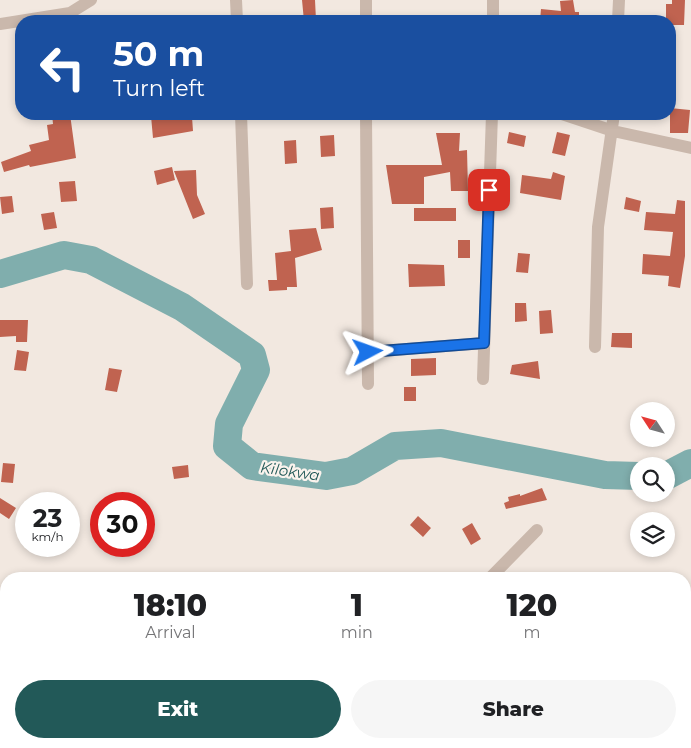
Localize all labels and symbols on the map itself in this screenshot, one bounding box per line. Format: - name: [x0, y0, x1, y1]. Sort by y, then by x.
- pin: [468, 169, 510, 211]
- position arrow: [341, 325, 393, 377]
- north arrow: [630, 402, 675, 448]
- water label: Kilokwa: [259, 457, 321, 485]
- speed limit sign: 30: [90, 492, 155, 557]

